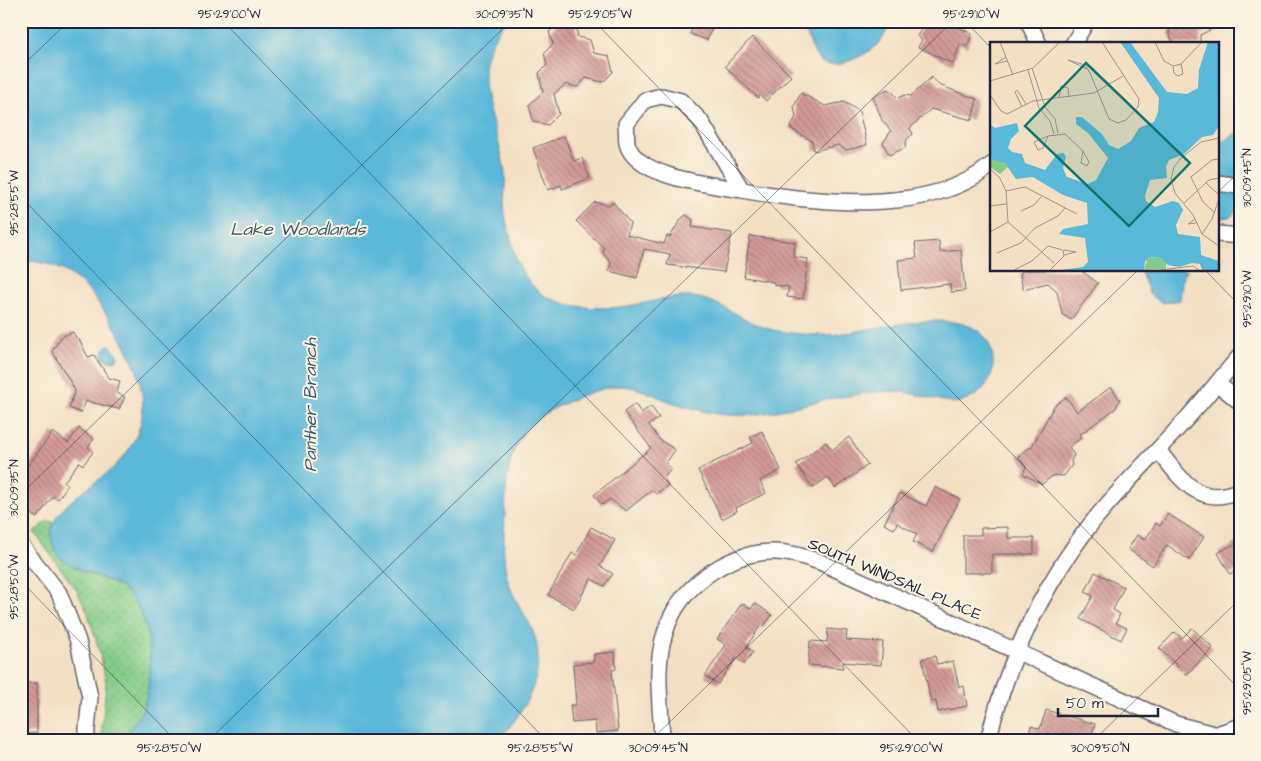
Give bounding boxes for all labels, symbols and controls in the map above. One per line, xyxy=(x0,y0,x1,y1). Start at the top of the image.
text: 95°29'00"W xyxy=(198,6,261,23)
text: 30°09'35"N xyxy=(475,6,533,23)
text: 95°29'05"W xyxy=(568,6,633,23)
text: 95°29'10"W xyxy=(943,6,1000,23)
inset map xyxy=(990,42,1218,271)
text: 30°09'45"N xyxy=(1239,148,1256,208)
text: 95°28'55"W xyxy=(6,169,23,236)
water label: Lake Woodlands xyxy=(230,217,367,242)
text: 95°29'10"W xyxy=(1239,270,1256,327)
water label: Panther Branch xyxy=(298,337,323,472)
text: 30°09'35"N xyxy=(6,459,23,517)
street label: SOUTH WINDSAIL PLACE xyxy=(805,532,986,626)
text: 95°28'50"W xyxy=(6,554,23,619)
text: 95°29'05"W xyxy=(1239,650,1256,715)
scale bar xyxy=(1058,686,1158,718)
text: 50 m xyxy=(1066,693,1104,714)
text: 95°28'50"W xyxy=(137,740,202,757)
text: 95°28'55"W xyxy=(507,740,574,757)
text: 30°09'45"N xyxy=(628,740,688,757)
text: 95°29'00"W xyxy=(880,740,943,757)
text: 30°09'50"N xyxy=(1070,740,1130,757)

